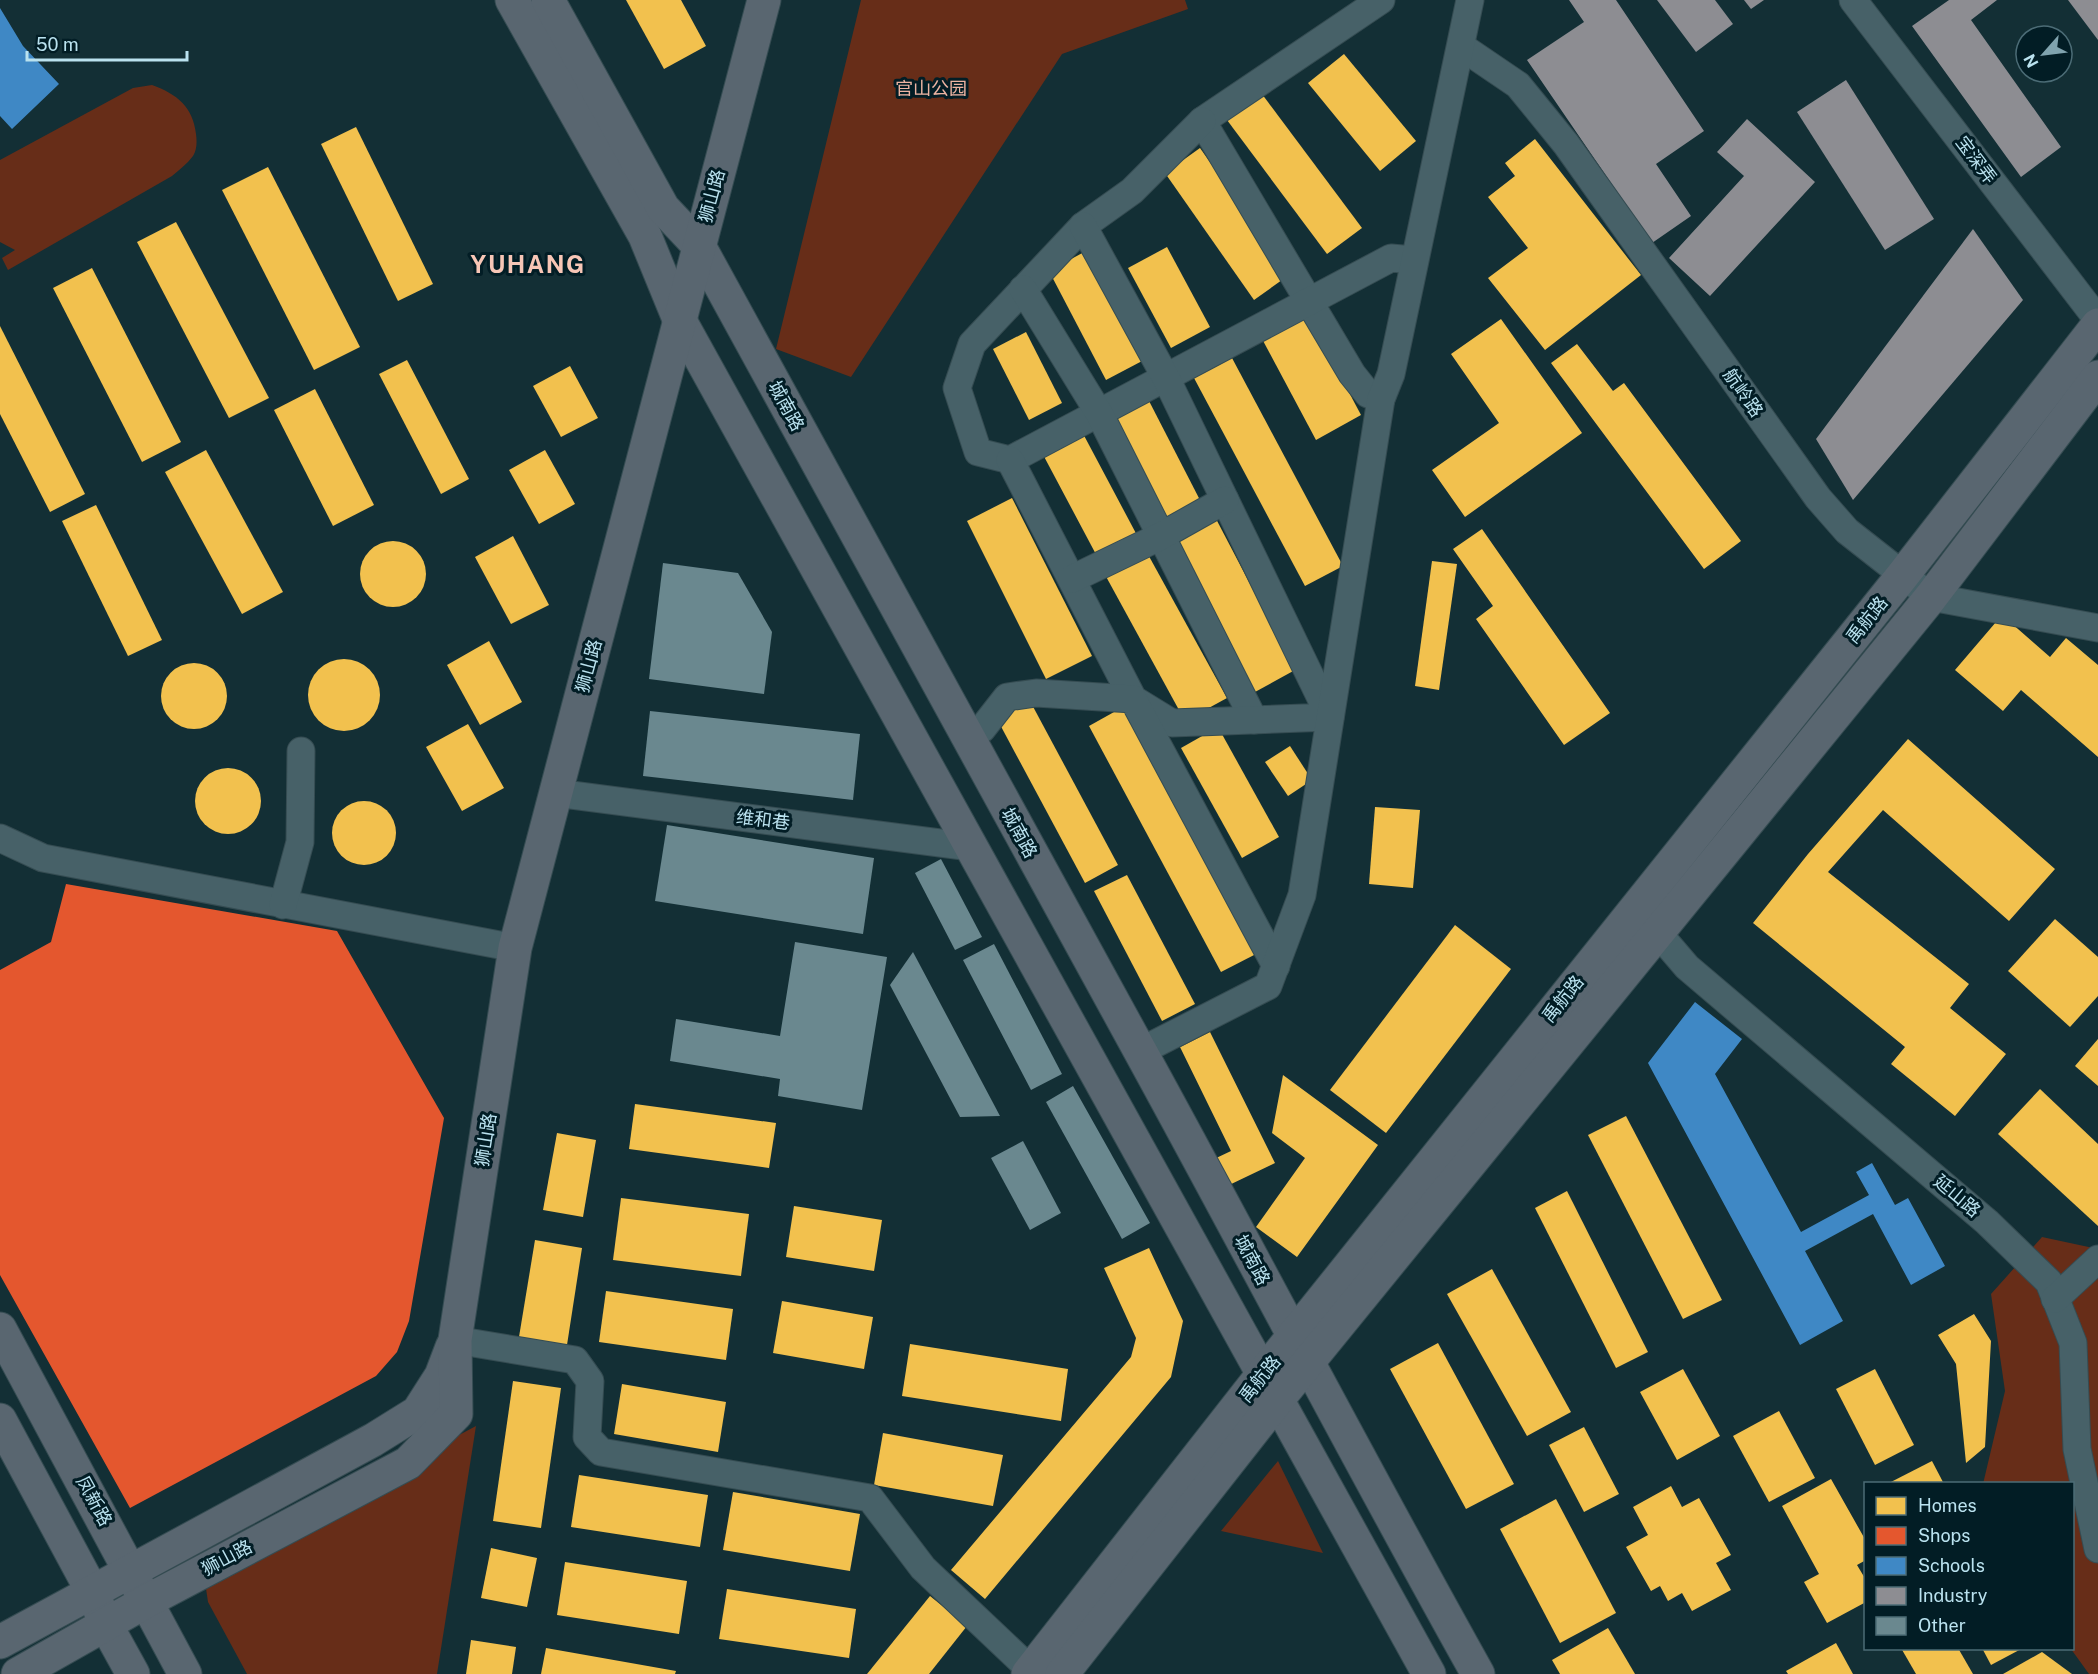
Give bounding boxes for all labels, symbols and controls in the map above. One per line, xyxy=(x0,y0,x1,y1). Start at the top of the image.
scale bar xyxy=(27,24,188,62)
north arrow xyxy=(2014,24,2074,84)
text: 50 m xyxy=(36,34,79,55)
text: N xyxy=(2020,51,2043,71)
park label: 官山公园 xyxy=(895,78,967,99)
street label: 宝深弄 xyxy=(1952,132,2001,188)
street label: 狮山路 xyxy=(694,167,729,225)
district label: YUHANG xyxy=(470,250,586,278)
street label: 航岭路 xyxy=(1719,365,1767,421)
street label: 城南路 xyxy=(764,377,809,434)
street label: 禹航路 xyxy=(1841,592,1892,647)
street label: 狮山路 xyxy=(571,637,606,695)
street label: 城南路 xyxy=(997,804,1042,861)
street label: 维和巷 xyxy=(735,806,791,833)
street label: 禹航路 xyxy=(1537,971,1588,1026)
street label: 狮山路 xyxy=(471,1112,500,1168)
street label: 延山路 xyxy=(1930,1170,1985,1221)
street label: 城南路 xyxy=(1230,1231,1274,1289)
street label: 禹航路 xyxy=(1234,1351,1285,1406)
street label: 凤新路 xyxy=(72,1472,117,1529)
legend xyxy=(1864,1482,2074,1650)
text: Homes xyxy=(1918,1495,1977,1516)
text: Shops xyxy=(1918,1525,1970,1546)
street label: 狮山路 xyxy=(198,1536,256,1580)
text: Schools xyxy=(1918,1555,1985,1576)
text: Industry xyxy=(1918,1585,1988,1606)
text: Other xyxy=(1918,1615,1966,1636)

